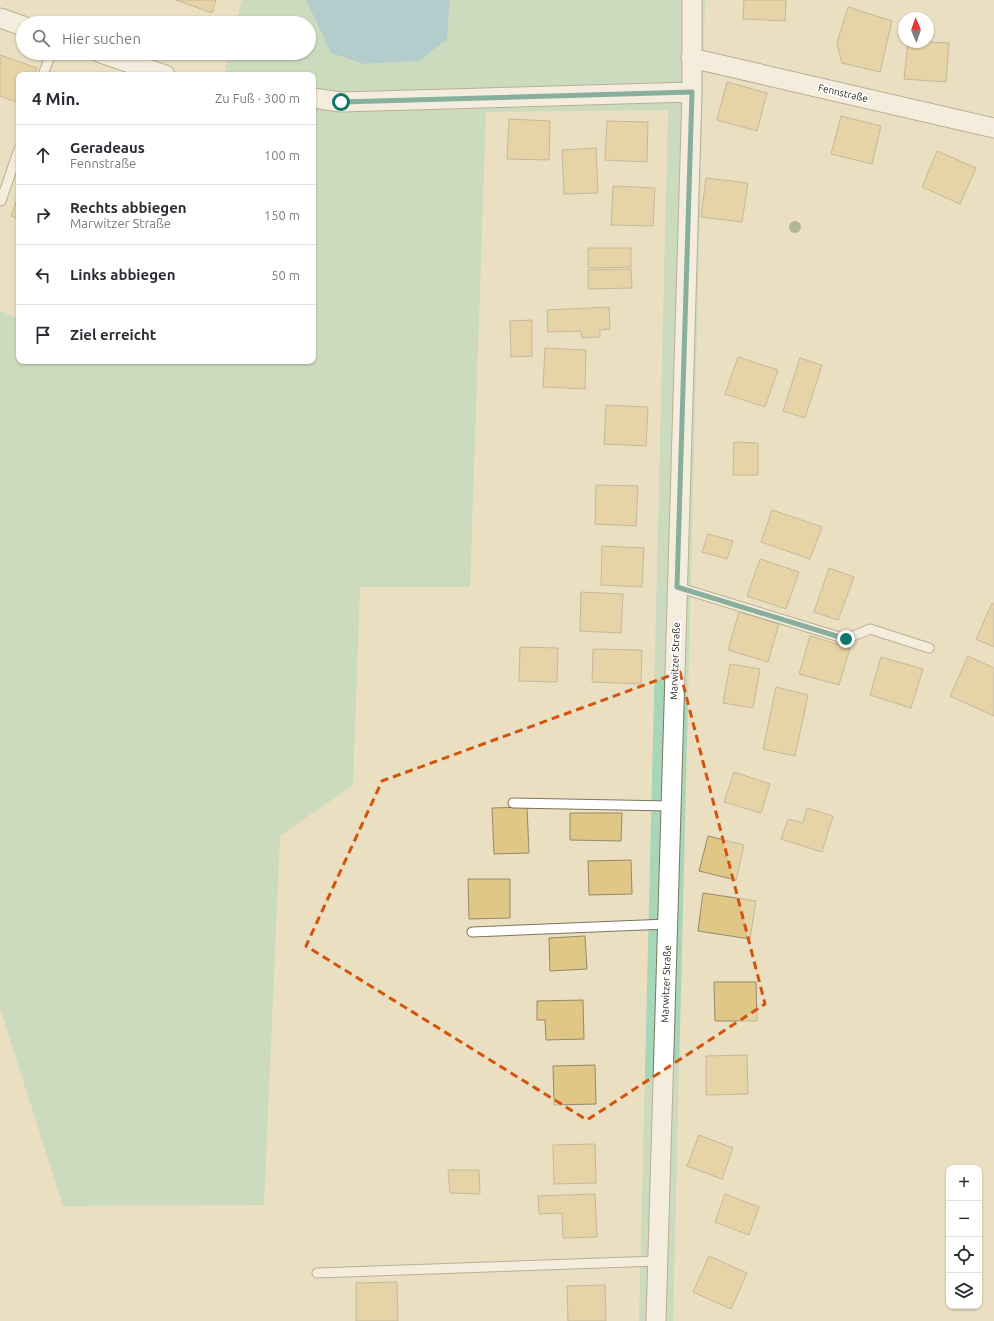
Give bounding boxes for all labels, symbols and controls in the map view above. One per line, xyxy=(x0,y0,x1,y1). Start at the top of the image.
north arrow xyxy=(898,12,934,48)
search box xyxy=(16,16,316,60)
icon: search xyxy=(30,27,52,49)
text: Hier suchen xyxy=(62,30,141,47)
street label: Fennstraße xyxy=(817,82,869,104)
text: 4 Min. xyxy=(32,89,80,108)
text: Zu Fuß · 300 m xyxy=(215,91,300,105)
route start xyxy=(332,93,350,111)
text: Geradeaus xyxy=(70,139,145,156)
icon: ahead xyxy=(32,144,54,166)
text: 100 m xyxy=(264,148,300,162)
text: Fennstraße xyxy=(70,156,136,170)
text: Rechts abbiegen xyxy=(70,199,187,216)
icon: right xyxy=(32,204,54,226)
text: 150 m xyxy=(264,208,300,222)
text: Marwitzer Straße xyxy=(70,216,171,230)
icon: left xyxy=(32,264,54,286)
text: Links abbiegen xyxy=(70,266,175,283)
text: 50 m xyxy=(271,268,300,282)
icon: arrive xyxy=(32,324,54,346)
text: Ziel erreicht xyxy=(70,326,156,343)
street label: Marwitzer Straße xyxy=(668,622,682,700)
route end xyxy=(837,630,855,648)
street label: Marwitzer Straße xyxy=(659,945,673,1023)
map controls xyxy=(946,1165,982,1309)
button: + xyxy=(946,1165,982,1201)
button: − xyxy=(946,1201,982,1237)
button: locate xyxy=(946,1237,982,1273)
button: layers xyxy=(946,1273,982,1309)

